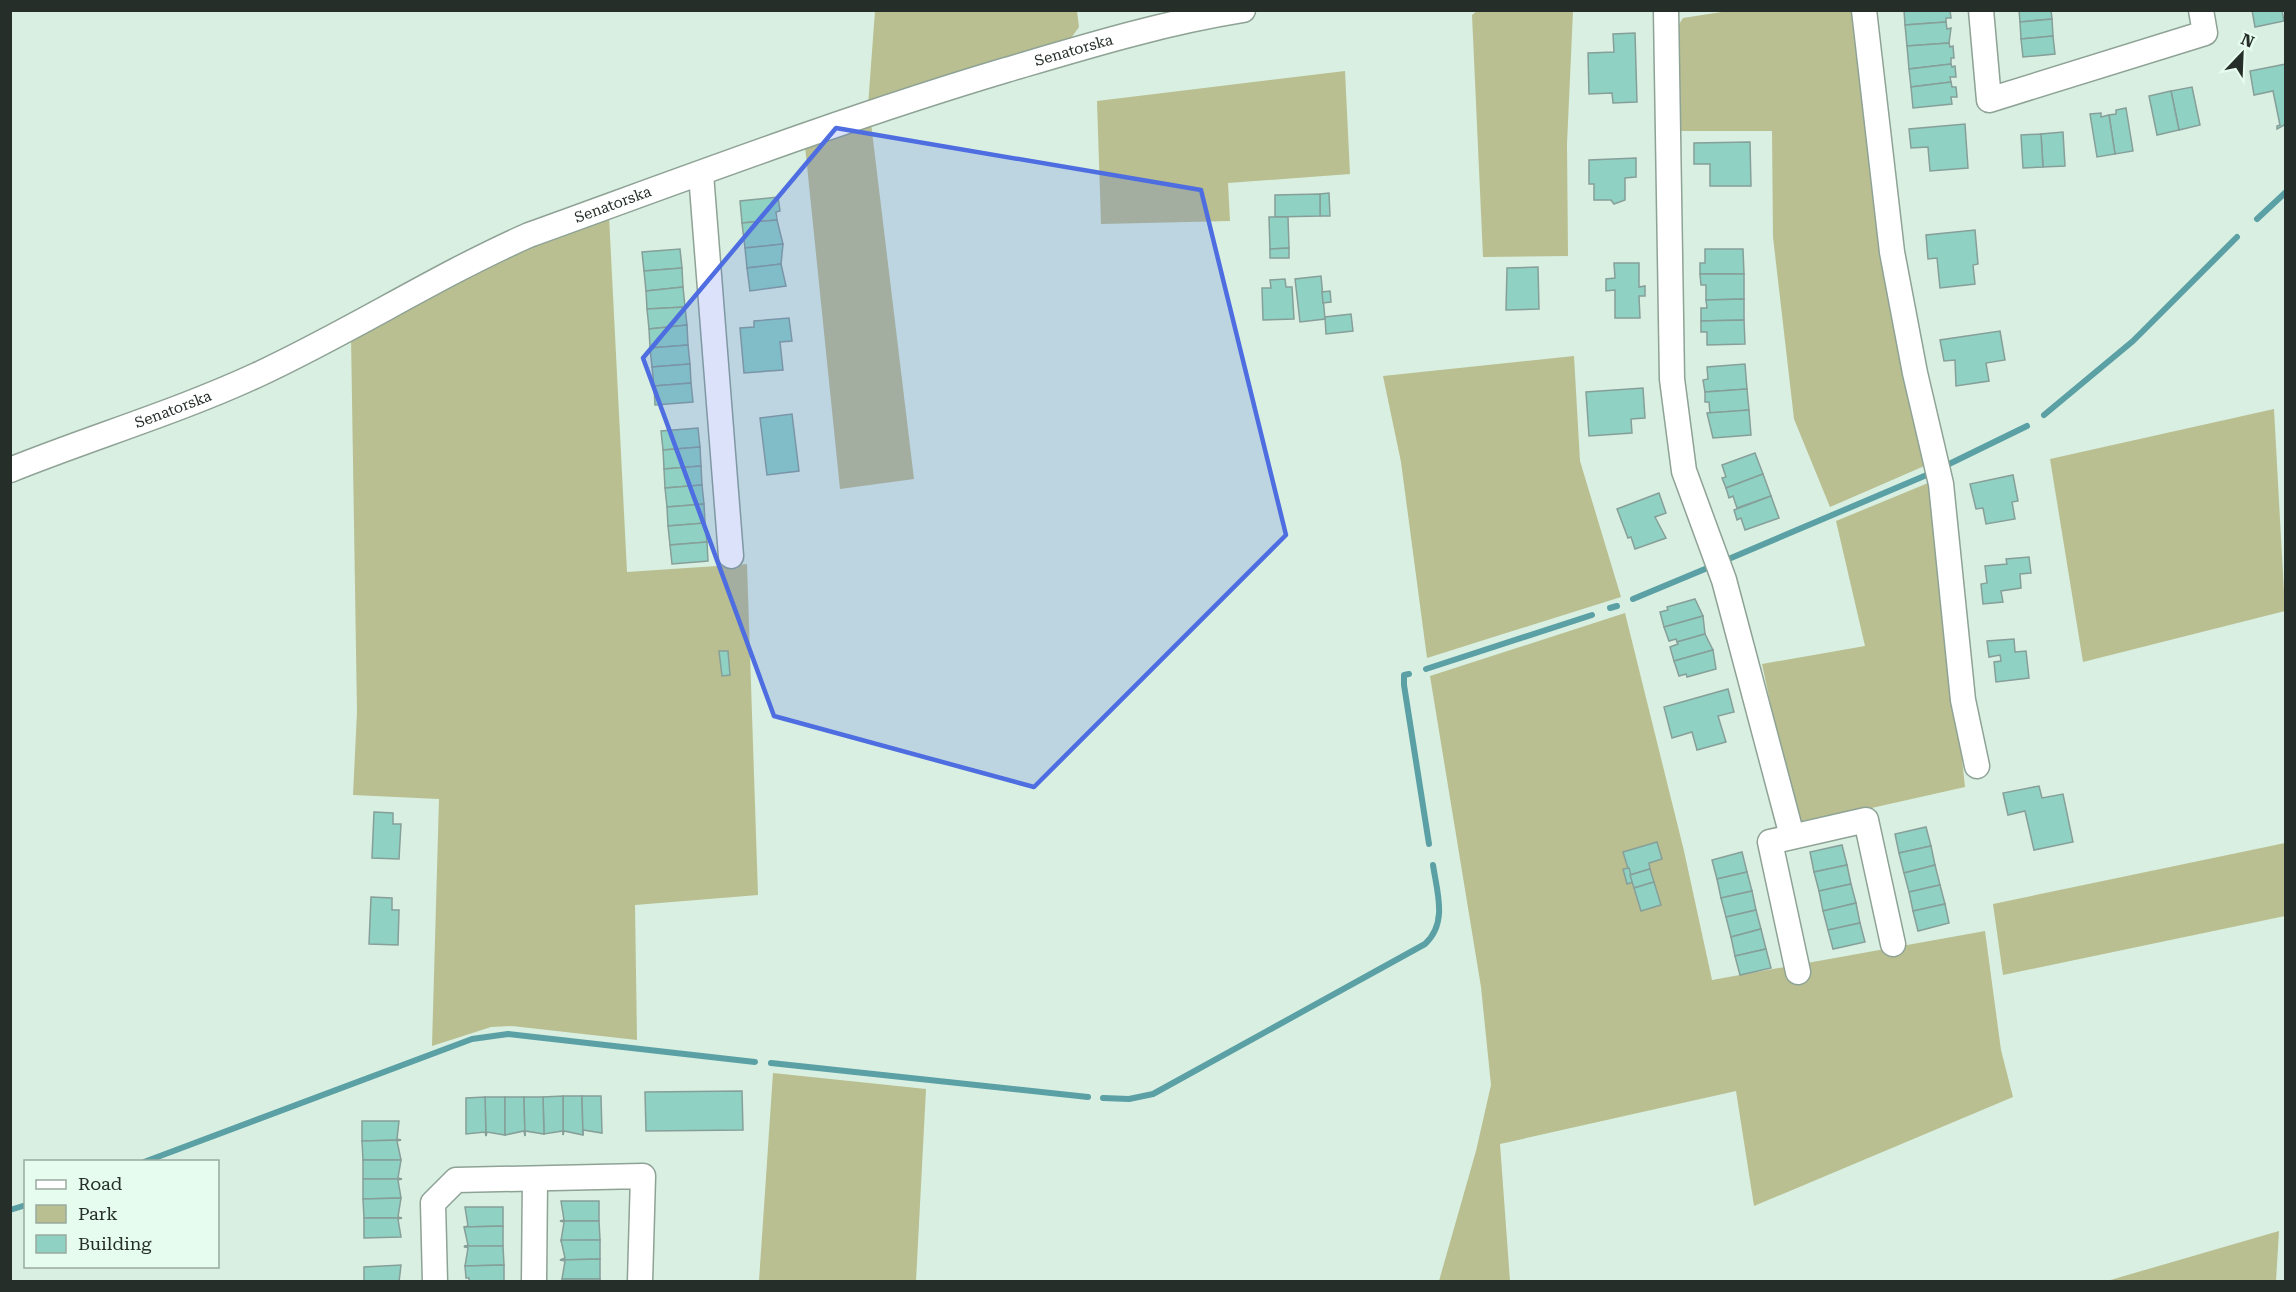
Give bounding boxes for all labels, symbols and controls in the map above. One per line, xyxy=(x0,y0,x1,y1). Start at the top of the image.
north arrow xyxy=(2212,24,2272,84)
text: N xyxy=(2238,29,2257,52)
street label: Senatorska xyxy=(1032,31,1115,70)
street label: Senatorska xyxy=(572,182,654,227)
street label: Senatorska xyxy=(132,387,214,432)
legend xyxy=(24,1160,219,1268)
text: Road xyxy=(78,1173,123,1194)
text: Park xyxy=(78,1203,118,1224)
text: Building xyxy=(78,1233,152,1254)

